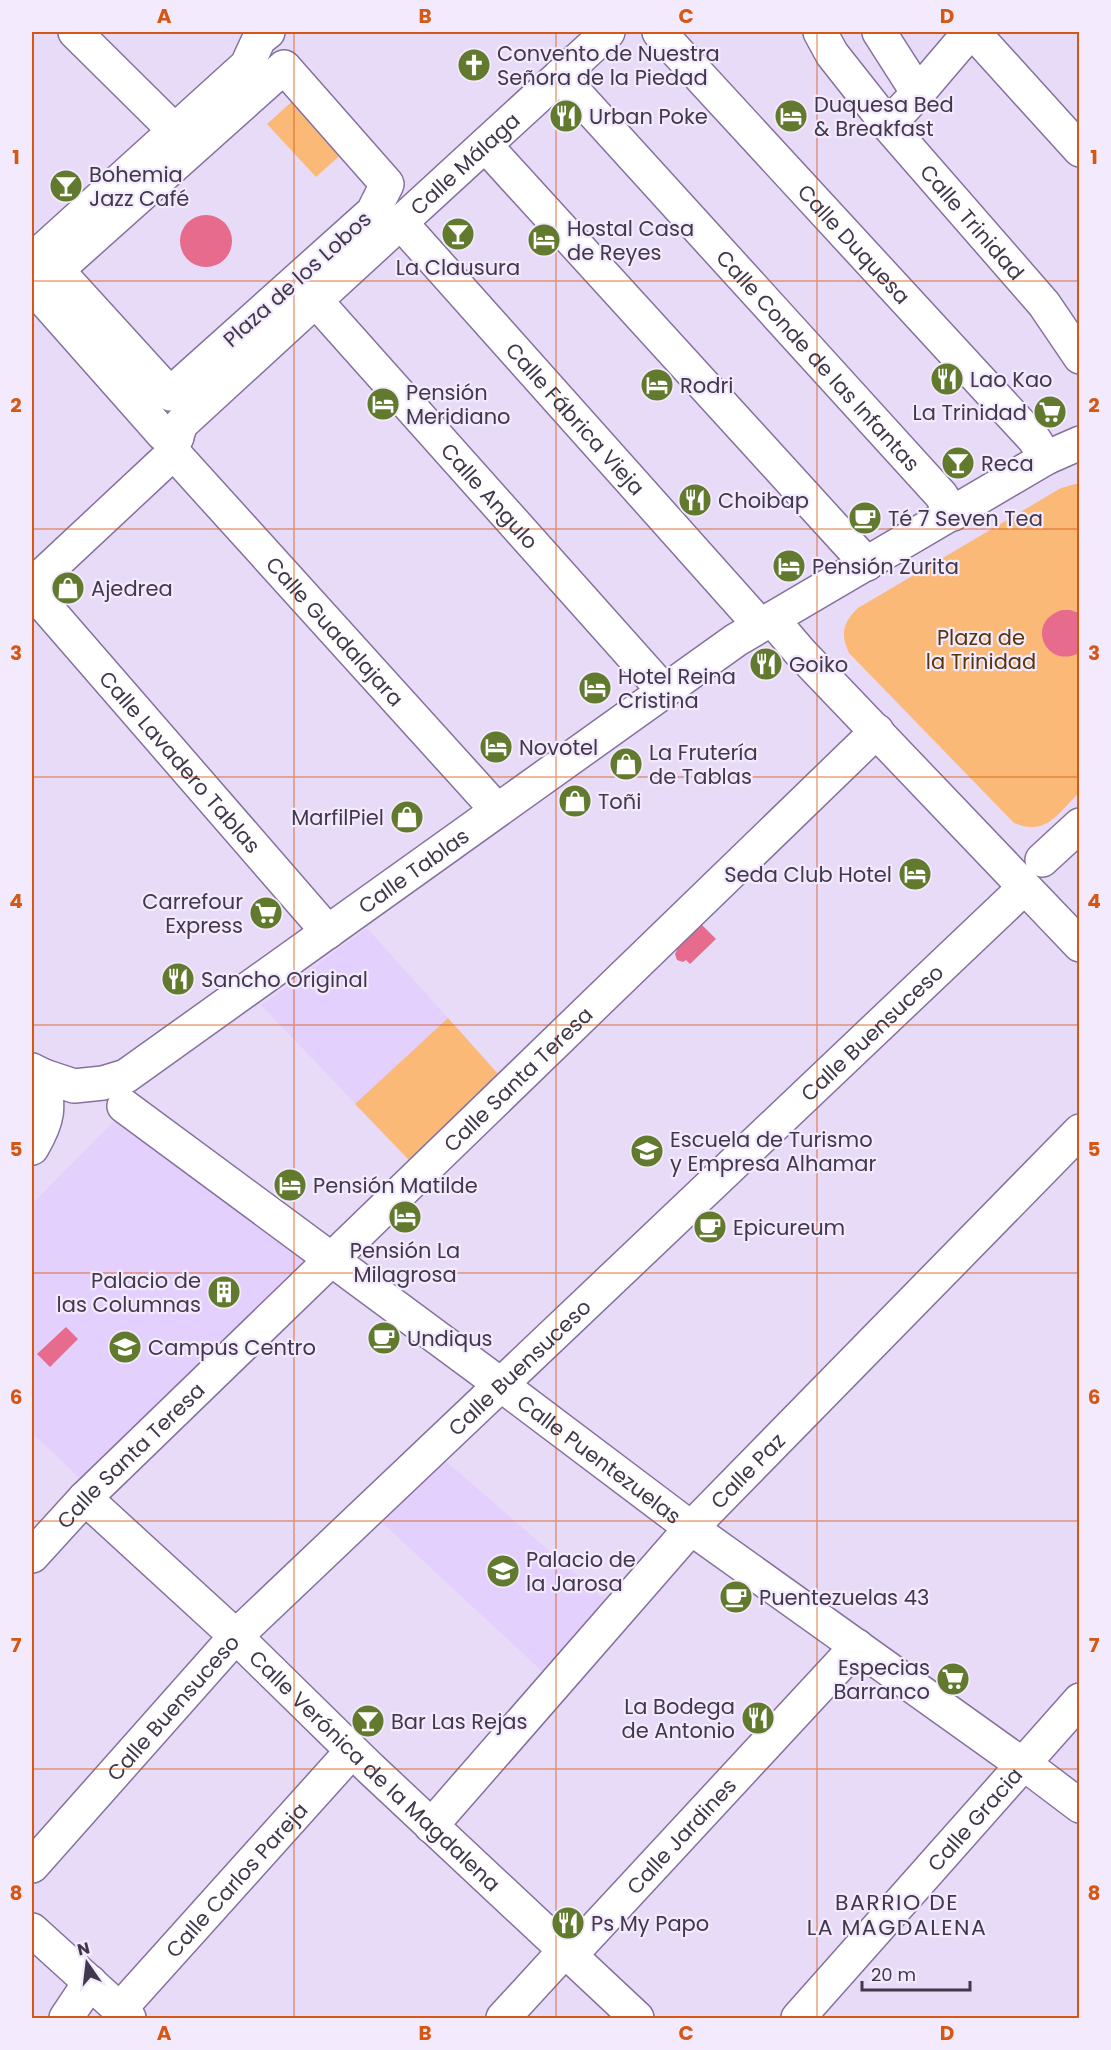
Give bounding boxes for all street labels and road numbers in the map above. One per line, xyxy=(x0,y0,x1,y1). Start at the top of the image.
street label: Calle Málaga xyxy=(404,106,526,221)
street label: Calle Trinidad xyxy=(914,158,1031,286)
street label: Calle Duquesa xyxy=(791,178,917,310)
street label: Plaza de los Lobos xyxy=(217,205,377,353)
street label: Calle Conde de las Infantas xyxy=(710,243,927,477)
street label: Calle Fábrica Vieja xyxy=(499,336,651,501)
street label: Calle Angulo xyxy=(435,436,545,555)
street label: Calle Guadalajara xyxy=(260,550,410,712)
street label: Calle Lavadero Tablas xyxy=(93,664,267,859)
street label: Calle Tablas xyxy=(352,821,474,920)
street label: Calle Buensuceso xyxy=(794,958,949,1107)
street label: Calle Santa Teresa xyxy=(437,1000,599,1158)
street label: Calle Buensuceso xyxy=(442,1292,597,1442)
street label: Calle Santa Teresa xyxy=(50,1376,211,1535)
street label: Calle Puentezuelas xyxy=(511,1388,687,1530)
street label: Calle Paz xyxy=(704,1426,791,1515)
street label: Calle Buensuceso xyxy=(100,1628,246,1787)
street label: Calle Verónica de la Magdalena xyxy=(243,1643,507,1898)
street label: Calle Gracia xyxy=(921,1761,1028,1877)
street label: Calle Jardines xyxy=(620,1771,742,1900)
street label: Calle Carlos Pareja xyxy=(159,1796,314,1964)

